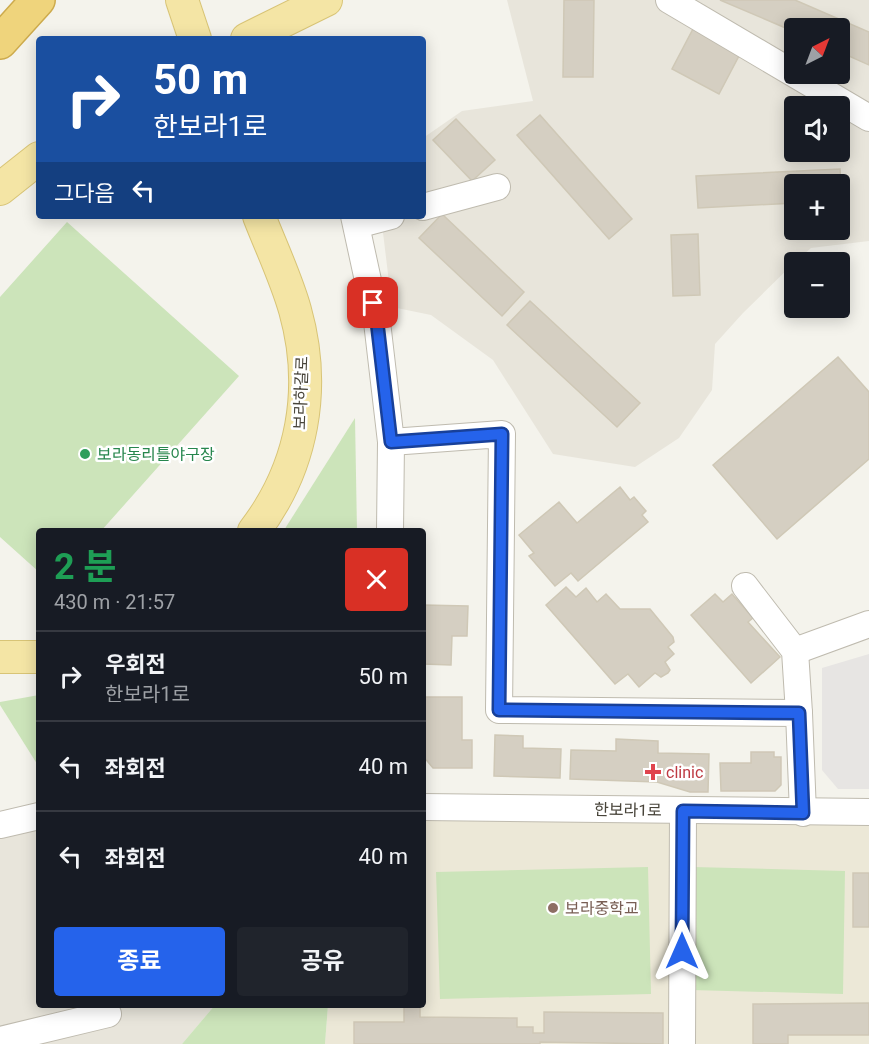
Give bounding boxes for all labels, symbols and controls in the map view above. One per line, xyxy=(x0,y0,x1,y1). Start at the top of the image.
north arrow xyxy=(784,18,850,84)
map controls xyxy=(784,18,850,318)
text: 50 m xyxy=(153,55,248,104)
icon: right xyxy=(54,60,132,138)
button: sound xyxy=(784,96,850,162)
text: 한보라1로 xyxy=(153,111,268,143)
icon: left xyxy=(127,174,160,207)
button: + xyxy=(784,174,850,240)
text: 그다음 xyxy=(54,181,115,206)
button: − xyxy=(784,252,850,318)
pin xyxy=(347,277,398,328)
icon: arrive xyxy=(356,286,389,319)
street label: 보라하갈로 xyxy=(290,356,312,430)
place label: 보라동리틀야구장 xyxy=(97,445,215,464)
marker: 보라동리틀야구장 xyxy=(78,447,92,461)
text: 2 분 xyxy=(54,546,117,588)
button: close xyxy=(345,548,408,611)
text: 430 m · 21:57 xyxy=(54,590,175,614)
text: 우회전 xyxy=(105,652,166,677)
icon: right xyxy=(54,660,87,693)
text: 50 m xyxy=(359,664,408,689)
text: 한보라1로 xyxy=(105,682,190,706)
icon: left xyxy=(54,750,87,783)
text: 40 m xyxy=(359,754,408,779)
text: 좌회전 xyxy=(105,756,166,781)
marker: clinic xyxy=(644,763,662,781)
place label: clinic xyxy=(666,763,703,782)
street label: 한보라1로 xyxy=(594,800,662,820)
icon: left xyxy=(54,840,87,873)
text: 40 m xyxy=(359,844,408,869)
text: 좌회전 xyxy=(105,846,166,871)
place label: 보라중학교 xyxy=(565,899,639,918)
marker: 보라중학교 xyxy=(546,901,560,915)
position arrow xyxy=(650,919,714,983)
button: 종료 xyxy=(54,927,225,996)
button: 공유 xyxy=(237,927,408,996)

